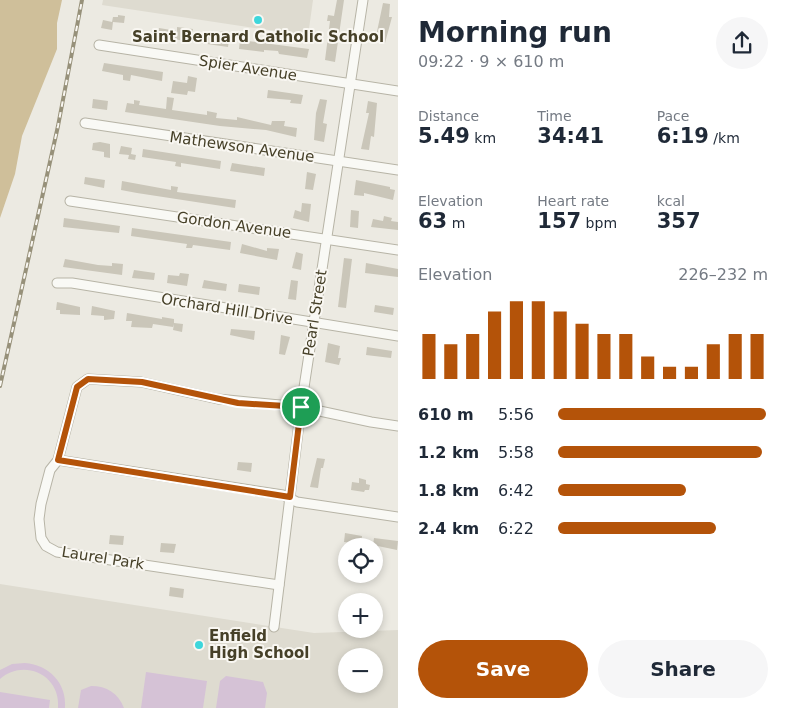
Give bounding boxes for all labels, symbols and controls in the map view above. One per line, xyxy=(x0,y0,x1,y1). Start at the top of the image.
marker: Saint Bernard Catholic School xyxy=(252,14,264,26)
text: Morning run xyxy=(418,16,612,49)
button: share xyxy=(716,17,768,69)
place label: Saint Bernard Catholic School xyxy=(132,28,384,46)
street label: Spier Avenue xyxy=(198,51,298,85)
text: 09:22 · 9 × 610 m xyxy=(418,52,564,71)
text: Distance xyxy=(418,108,479,124)
text: Time xyxy=(537,108,572,124)
text: Pace xyxy=(657,108,689,124)
text: 5.49 xyxy=(418,124,470,148)
text: 34:41 xyxy=(537,124,604,148)
text: 6:19 xyxy=(657,124,709,148)
street label: Mathewson Avenue xyxy=(168,128,316,166)
text: km xyxy=(470,130,496,146)
text: /km xyxy=(709,130,740,146)
text: Elevation xyxy=(418,193,483,209)
text: Heart rate xyxy=(537,193,609,209)
text: kcal xyxy=(657,193,685,209)
street label: Gordon Avenue xyxy=(176,208,292,242)
text: 63 xyxy=(418,209,447,233)
text: 157 xyxy=(537,209,581,233)
text: 357 xyxy=(657,209,701,233)
text: m xyxy=(447,215,465,231)
text: bpm xyxy=(581,215,617,231)
text: Elevation xyxy=(418,265,492,284)
text: 226–232 m xyxy=(678,265,768,284)
street label: Pearl Street xyxy=(299,268,331,358)
street label: Orchard Hill Drive xyxy=(160,290,294,328)
pin xyxy=(280,386,322,428)
icon: arrive xyxy=(287,393,315,421)
text: 610 m xyxy=(418,405,474,424)
text: 5:56 xyxy=(498,405,534,424)
text: 1.2 km xyxy=(418,443,479,462)
text: 5:58 xyxy=(498,443,534,462)
text: 1.8 km xyxy=(418,481,479,500)
text: 6:42 xyxy=(498,481,534,500)
text: 2.4 km xyxy=(418,519,479,538)
text: 6:22 xyxy=(498,519,534,538)
map controls xyxy=(338,538,383,693)
button: locate xyxy=(338,538,383,583)
street label: Laurel Park xyxy=(60,543,146,573)
button: + xyxy=(338,593,383,638)
place label: Enfield High School xyxy=(209,627,309,662)
marker: Enfield High School xyxy=(193,639,205,651)
button: Save xyxy=(418,640,588,698)
button: Share xyxy=(598,640,768,698)
button: − xyxy=(338,648,383,693)

